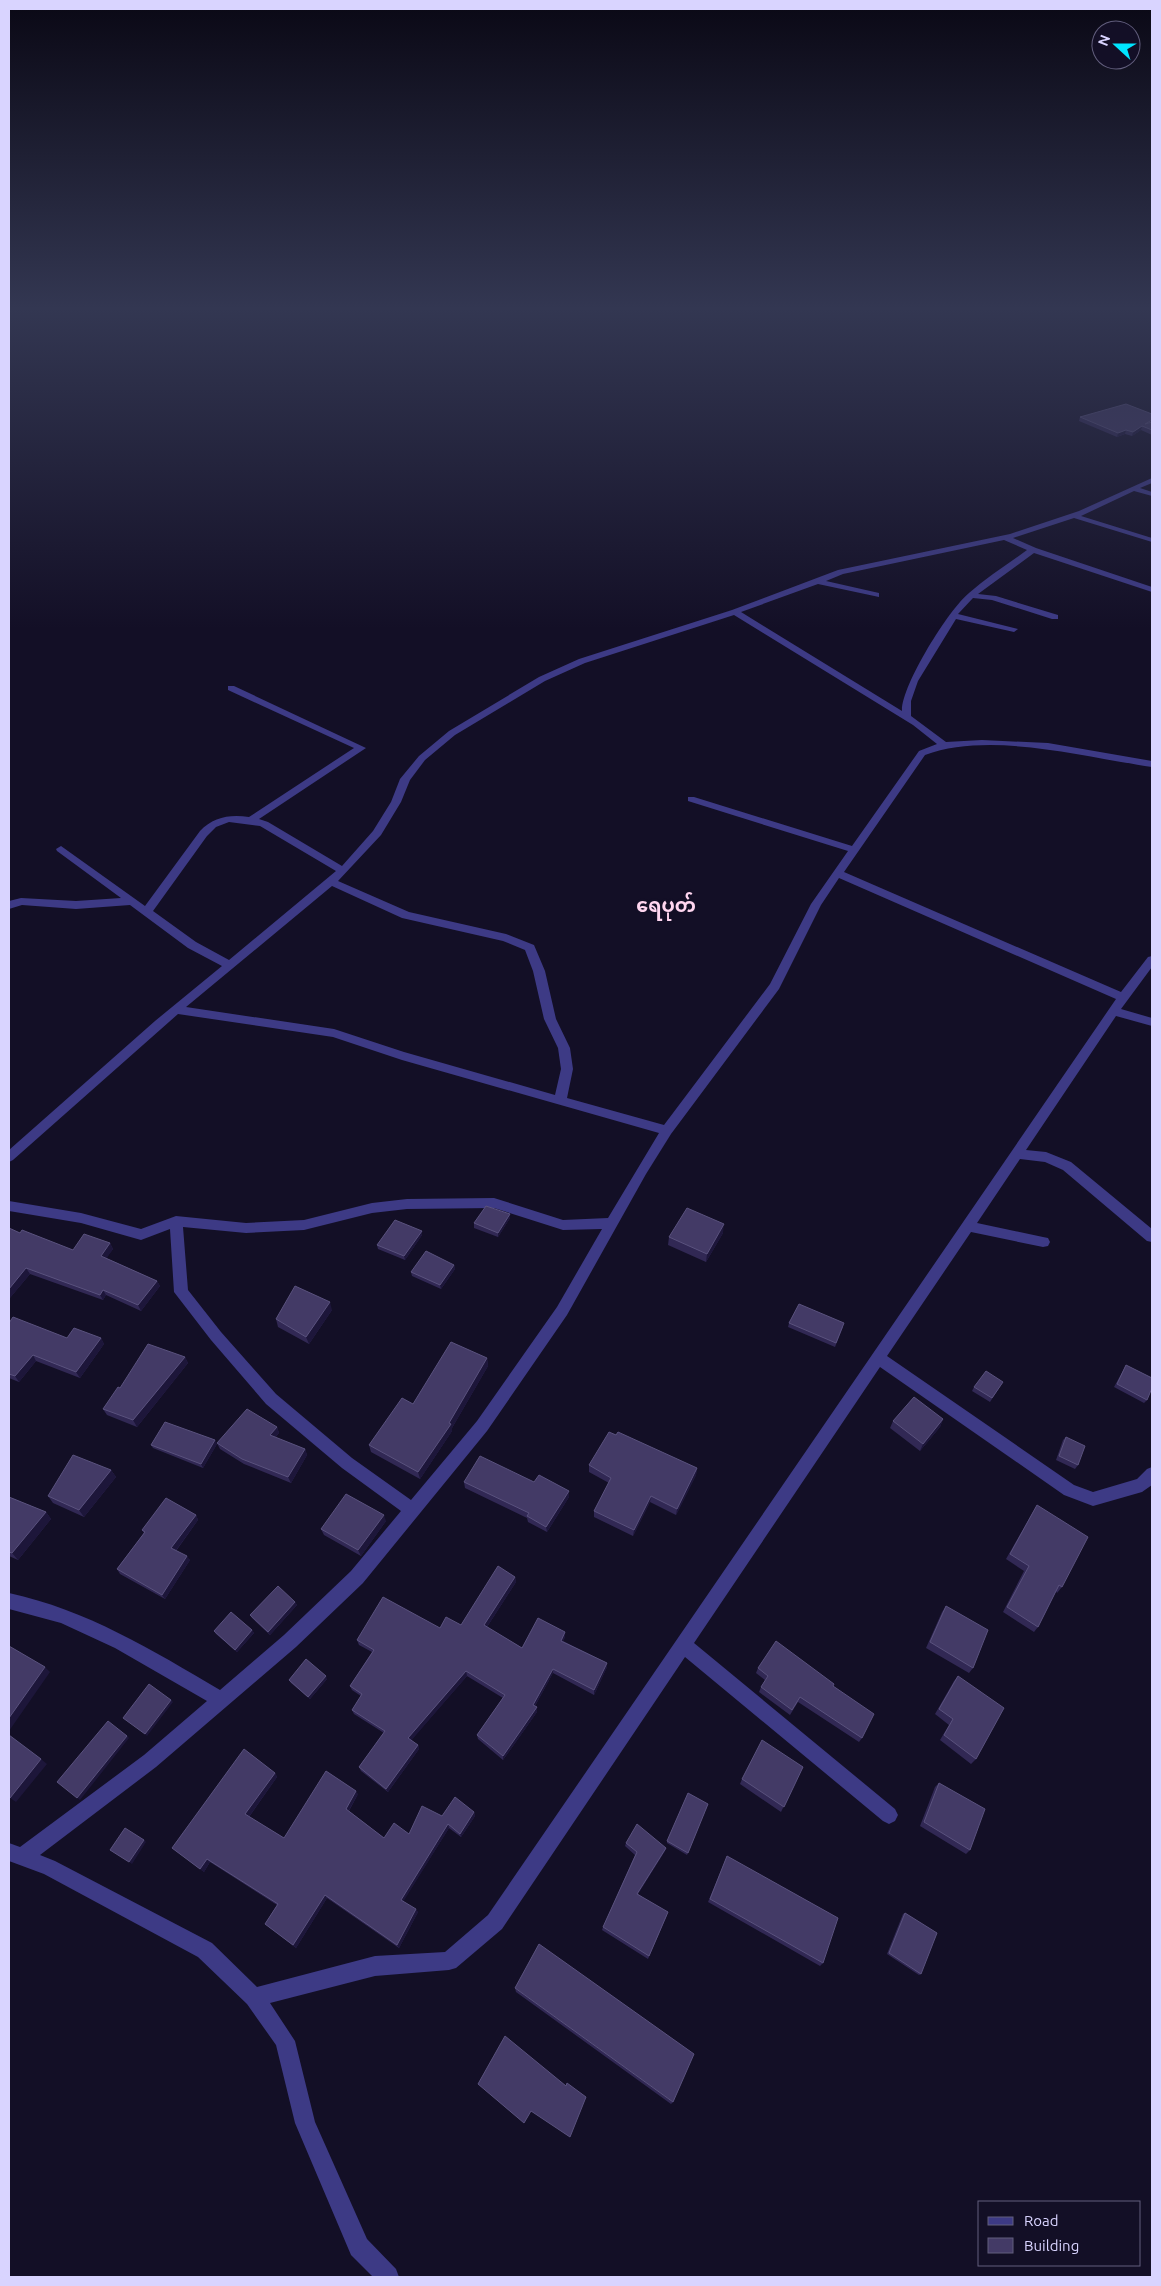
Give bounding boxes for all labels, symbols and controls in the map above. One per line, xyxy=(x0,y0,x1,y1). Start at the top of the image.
north arrow xyxy=(1091,20,1141,70)
text: N xyxy=(1095,33,1113,48)
district label: ရေပုတ် xyxy=(636,892,696,921)
legend xyxy=(978,2201,1141,2266)
text: Road xyxy=(1024,2212,1059,2229)
text: Building xyxy=(1024,2237,1079,2254)

